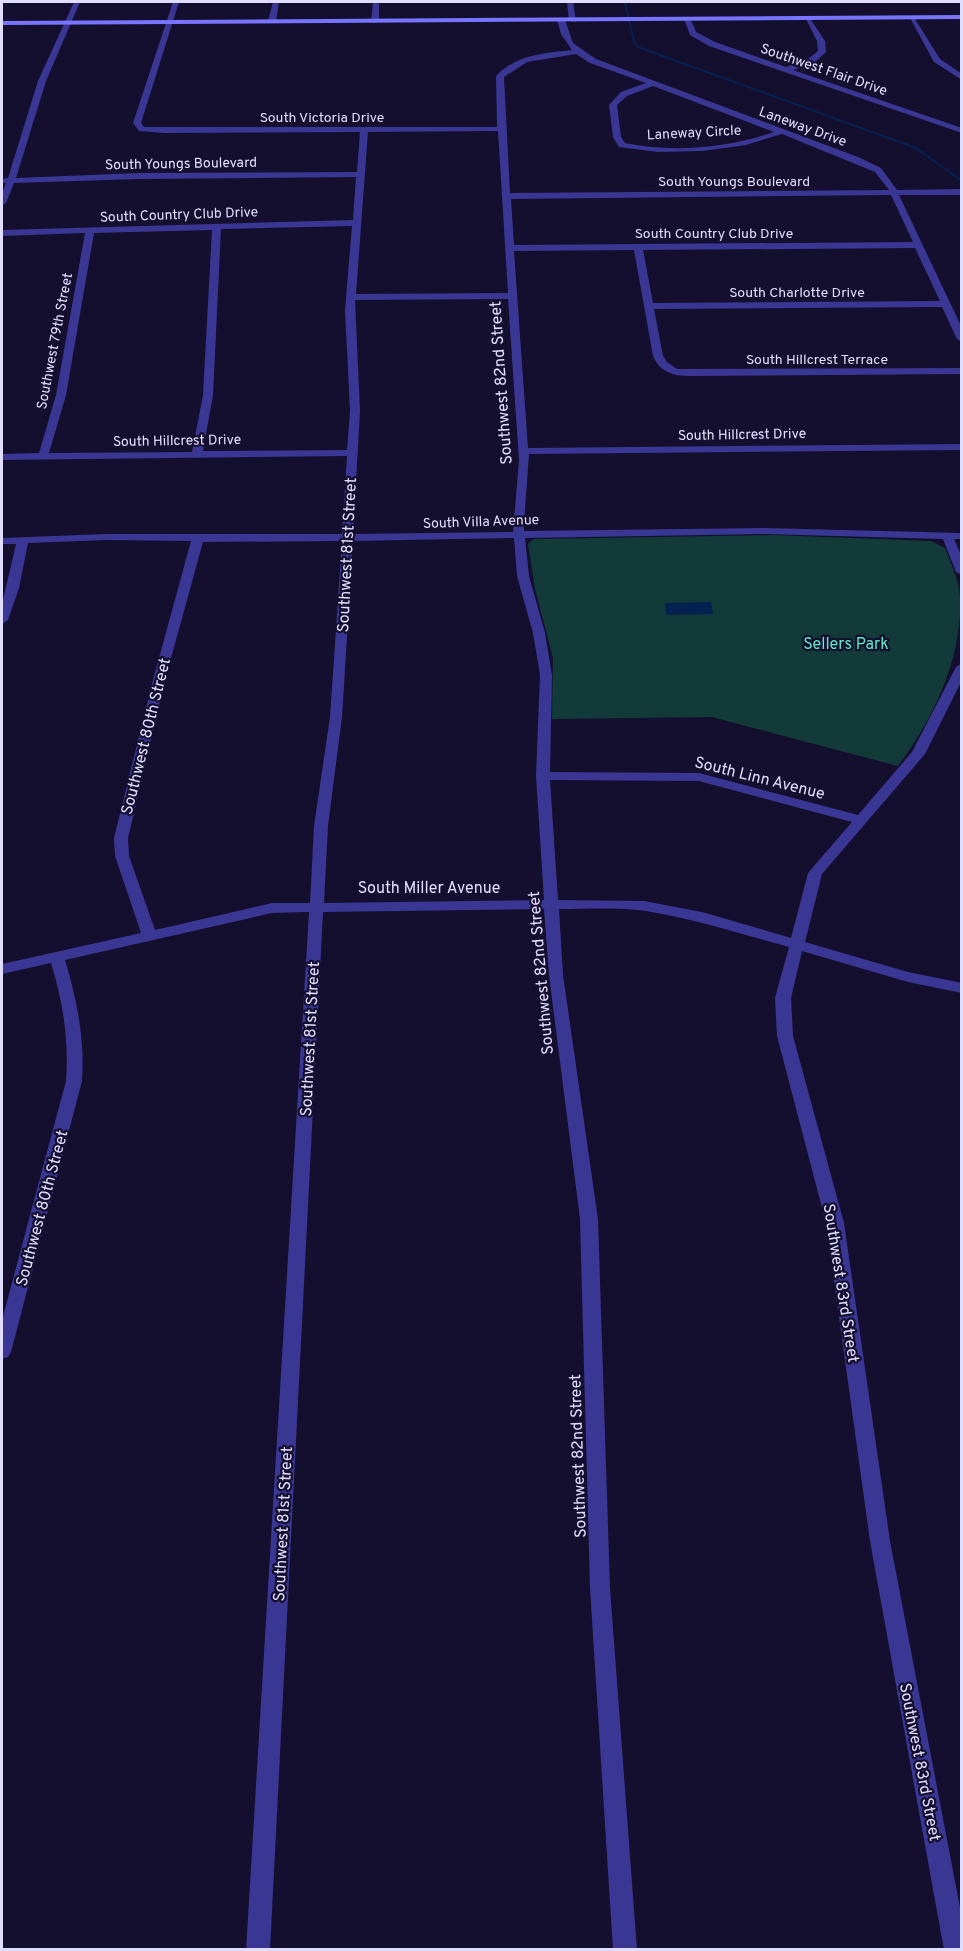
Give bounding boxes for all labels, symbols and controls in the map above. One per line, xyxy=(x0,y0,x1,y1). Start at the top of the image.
street label: Southwest Flair Drive xyxy=(758,41,889,100)
street label: Laneway Drive xyxy=(756,104,849,151)
street label: South Victoria Drive xyxy=(260,110,384,127)
street label: Laneway Circle xyxy=(646,123,742,144)
street label: South Youngs Boulevard xyxy=(105,155,257,174)
street label: South Youngs Boulevard xyxy=(658,174,810,191)
street label: South Country Club Drive xyxy=(100,204,259,227)
street label: South Country Club Drive xyxy=(635,226,793,243)
street label: Southwest 79th Street xyxy=(34,272,77,411)
street label: South Charlotte Drive xyxy=(729,285,865,302)
street label: Southwest 82nd Street xyxy=(486,300,518,465)
street label: South Hillcrest Terrace xyxy=(746,352,888,369)
street label: South Hillcrest Drive xyxy=(678,426,806,445)
street label: South Hillcrest Drive xyxy=(113,432,241,451)
street label: Southwest 81st Street xyxy=(334,477,362,633)
street label: South Villa Avenue xyxy=(423,512,540,533)
park label: Sellers Park xyxy=(803,635,889,655)
street label: Southwest 80th Street xyxy=(118,656,176,817)
street label: South Linn Avenue xyxy=(692,753,827,805)
street label: South Miller Avenue xyxy=(358,879,500,899)
street label: Southwest 82nd Street xyxy=(525,890,559,1055)
street label: Southwest 81st Street xyxy=(297,961,325,1117)
street label: Southwest 80th Street xyxy=(12,1128,73,1289)
street label: Southwest 83rd Street xyxy=(818,1202,862,1364)
street label: Southwest 82nd Street xyxy=(566,1374,592,1538)
street label: Southwest 81st Street xyxy=(270,1446,298,1602)
street label: Southwest 83rd Street xyxy=(894,1682,944,1843)

